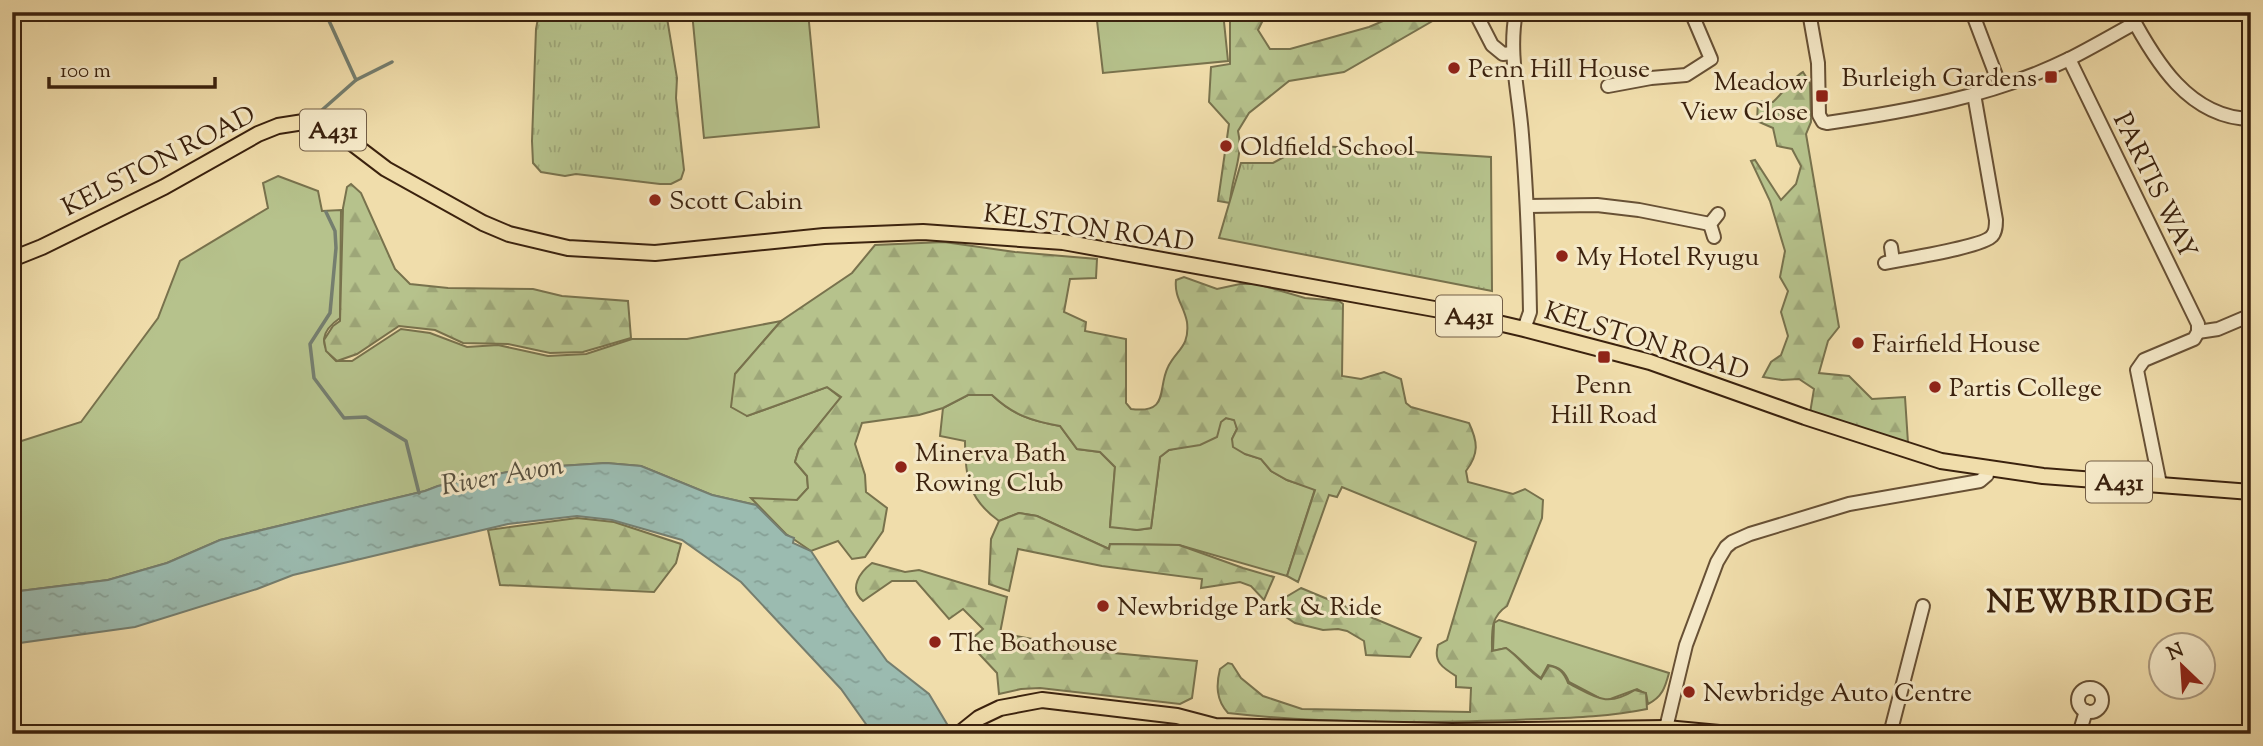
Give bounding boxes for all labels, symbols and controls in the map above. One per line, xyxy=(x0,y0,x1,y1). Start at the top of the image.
scale bar xyxy=(49,46,215,90)
place label: Penn Hill House xyxy=(1468,52,1650,89)
text: 100 m xyxy=(60,57,111,87)
marker: Penn Hill House xyxy=(1446,60,1462,76)
place label: Burleigh Gardens xyxy=(1841,61,2037,98)
place label: Meadow View Close xyxy=(1680,65,1808,132)
marker: Burleigh Gardens xyxy=(2043,69,2059,85)
marker: Meadow View Close xyxy=(1814,88,1830,104)
street label: KELSTON ROAD xyxy=(56,97,262,227)
street label: PARTIS WAY xyxy=(2102,107,2205,265)
road number: A431 xyxy=(300,110,366,150)
place label: Oldfield School xyxy=(1240,130,1415,167)
marker: Oldfield School xyxy=(1218,138,1234,154)
place label: Scott Cabin xyxy=(669,184,803,221)
marker: Scott Cabin xyxy=(647,192,663,208)
street label: KELSTON ROAD xyxy=(981,196,1196,263)
place label: My Hotel Ryugu xyxy=(1576,240,1759,277)
marker: My Hotel Ryugu xyxy=(1554,248,1570,264)
street label: KELSTON ROAD xyxy=(1539,294,1753,391)
road number: A431 xyxy=(1436,296,1502,337)
place label: Fairfield House xyxy=(1872,327,2040,364)
marker: Fairfield House xyxy=(1850,335,1866,351)
marker: Penn Hill Road xyxy=(1596,349,1612,365)
place label: Penn Hill Road xyxy=(1551,368,1658,435)
place label: Partis College xyxy=(1949,371,2102,408)
marker: Partis College xyxy=(1927,379,1943,395)
place label: Minerva Bath Rowing Club xyxy=(915,436,1067,503)
water label: River Avon xyxy=(438,446,567,507)
marker: Minerva Bath Rowing Club xyxy=(893,459,909,475)
road number: A431 xyxy=(2086,462,2152,503)
district label: NEWBRIDGE xyxy=(1986,580,2216,628)
place label: Newbridge Park & Ride xyxy=(1117,590,1382,627)
marker: Newbridge Park & Ride xyxy=(1095,598,1111,614)
place label: The Boathouse xyxy=(949,626,1118,663)
north arrow xyxy=(2148,630,2218,700)
marker: The Boathouse xyxy=(927,634,943,650)
text: N xyxy=(2163,637,2188,668)
place label: Newbridge Auto Centre xyxy=(1703,676,1972,713)
marker: Newbridge Auto Centre xyxy=(1681,684,1697,700)

